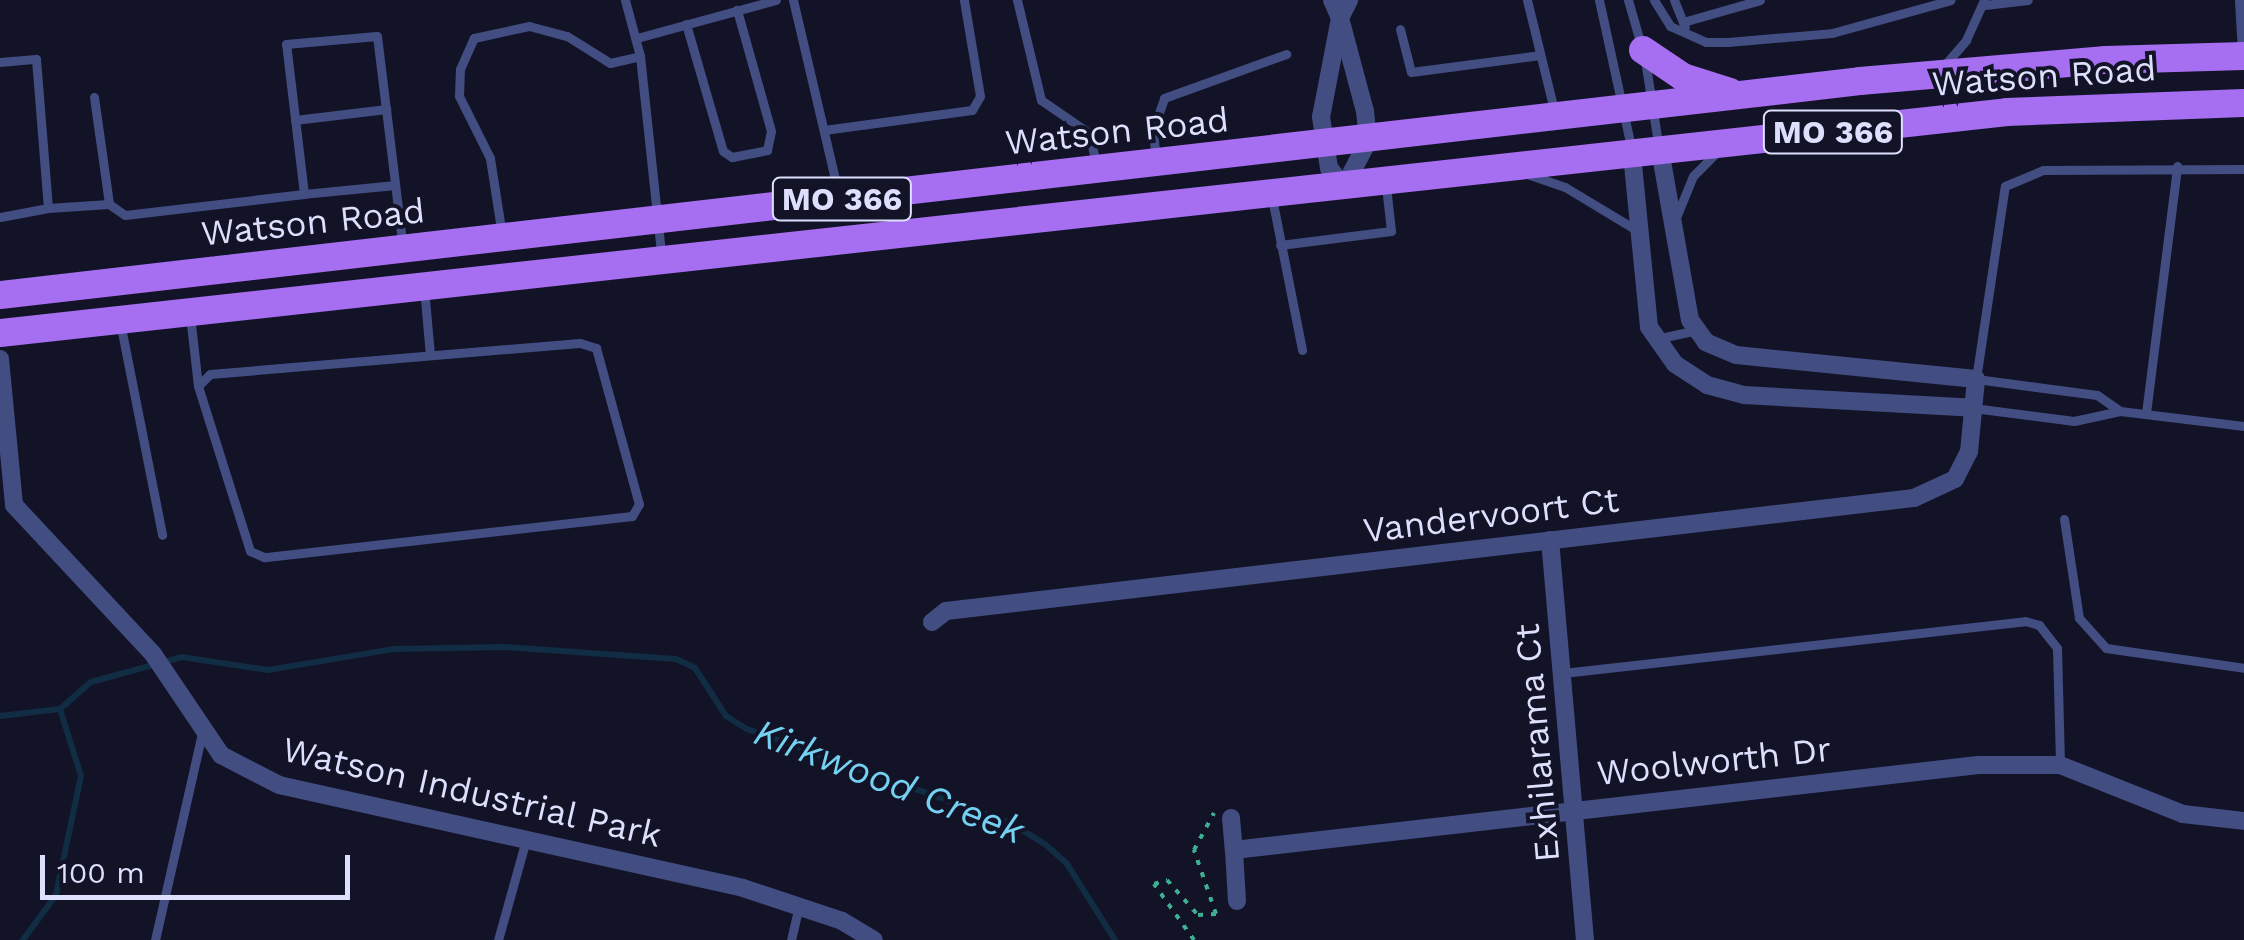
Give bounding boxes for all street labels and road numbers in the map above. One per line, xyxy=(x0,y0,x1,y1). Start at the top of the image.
street label: Watson Road xyxy=(1931,47,2157,105)
street label: Watson Road xyxy=(1003,98,1231,164)
road number: MO 366 xyxy=(1760,105,1906,159)
road number: MO 366 xyxy=(770,172,914,226)
street label: Watson Road xyxy=(199,189,427,255)
street label: Vandervoort Ct xyxy=(1361,478,1621,552)
street label: Exhilarama Ct xyxy=(1506,622,1568,864)
street label: Watson Industrial Park xyxy=(278,728,666,856)
street label: Woolworth Dr xyxy=(1595,728,1833,794)

